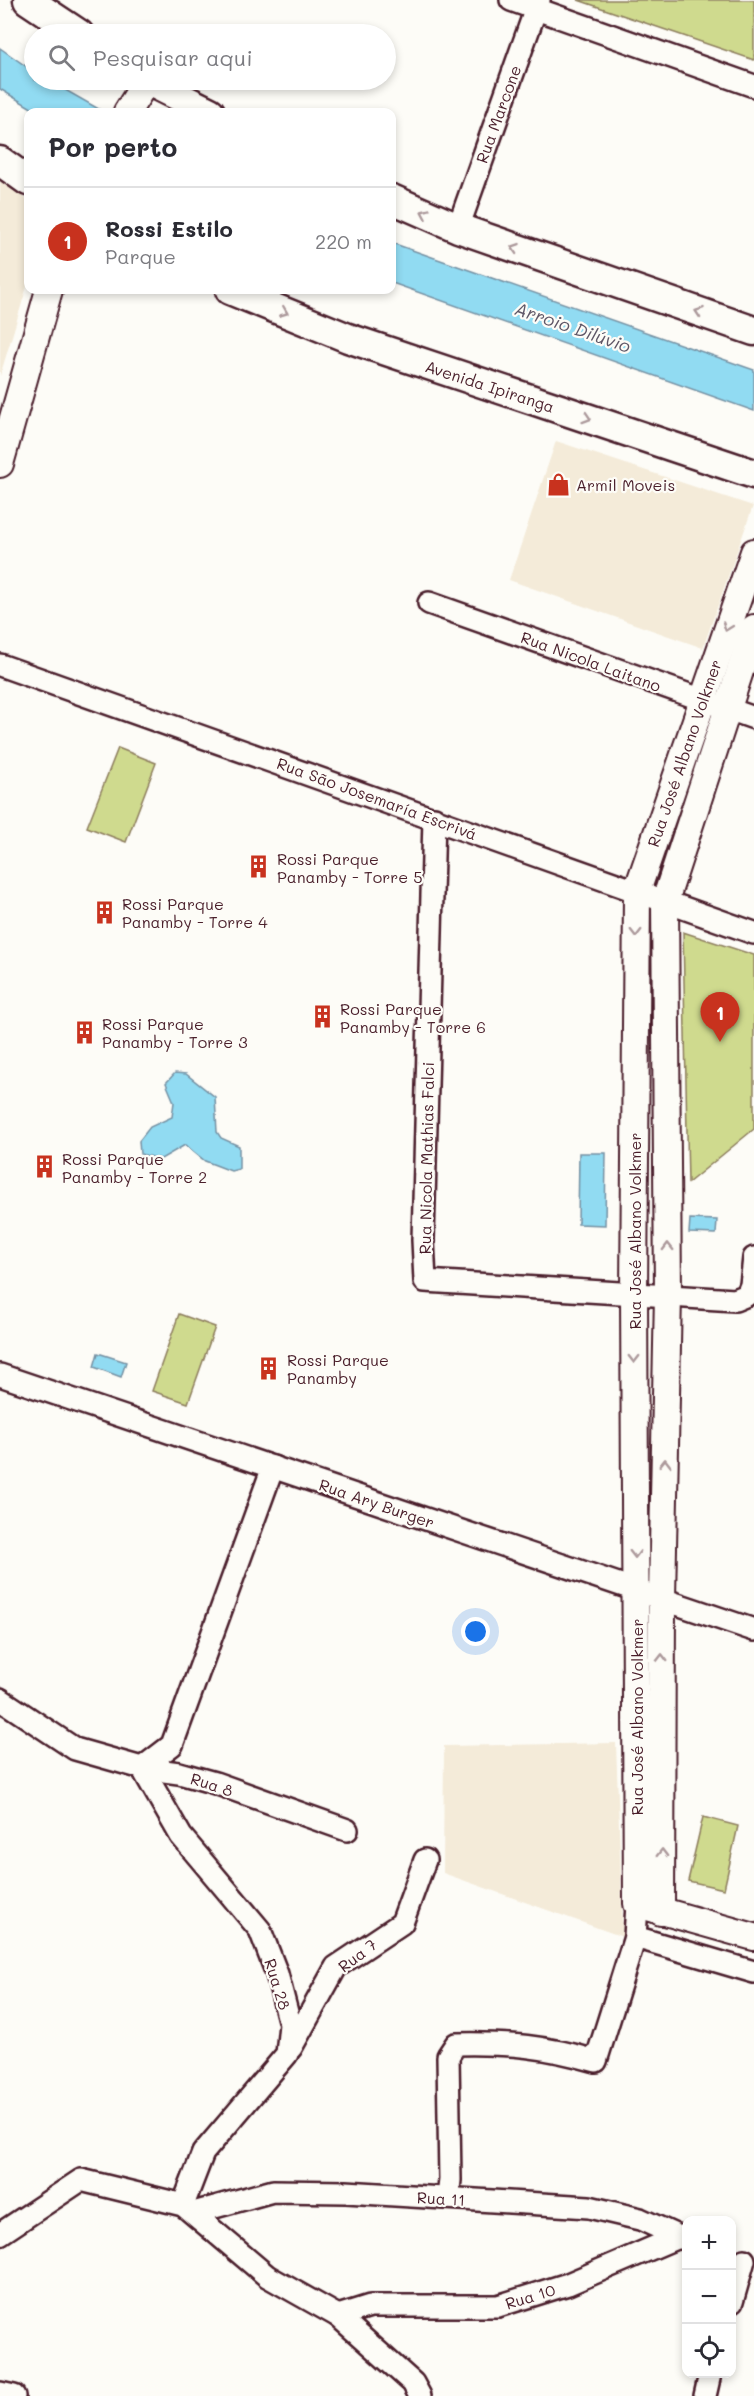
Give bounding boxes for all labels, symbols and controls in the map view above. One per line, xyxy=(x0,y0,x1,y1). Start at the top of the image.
search box xyxy=(24,24,396,90)
icon: search xyxy=(45,41,78,74)
text: Pesquisar aqui xyxy=(93,43,253,72)
street label: Rua Marcone xyxy=(471,62,525,166)
text: Por perto xyxy=(48,130,177,164)
one-way arrow xyxy=(420,208,431,220)
text: Rossi Estilo xyxy=(105,214,233,243)
text: 1 xyxy=(63,228,72,254)
text: 220 m xyxy=(315,228,372,254)
one-way arrow xyxy=(510,242,521,255)
text: Parque xyxy=(105,243,176,269)
water label: Arroio Dilúvio xyxy=(512,296,634,358)
one-way arrow xyxy=(278,305,289,317)
one-way arrow xyxy=(694,307,705,320)
street label: Avenida Ipiranga xyxy=(423,355,557,417)
one-way arrow xyxy=(581,411,592,423)
shop icon: Armil Moveis xyxy=(545,471,571,497)
place label: Armil Moveis xyxy=(576,474,675,495)
one-way arrow xyxy=(722,621,734,632)
street label: Rua Nicola Laitano xyxy=(518,626,664,696)
street label: Rua José Albano Volkmer xyxy=(642,657,726,849)
street label: Rua São Josemaría Escrivá xyxy=(274,752,480,844)
place label: Rossi Parque Panamby - Torre 5 xyxy=(277,848,423,887)
building icon: Rossi Parque Panamby - Torre 5 xyxy=(246,854,272,880)
place label: Rossi Parque Panamby - Torre 4 xyxy=(122,893,268,932)
building icon: Rossi Parque Panamby - Torre 4 xyxy=(91,899,117,925)
one-way arrow xyxy=(630,929,642,938)
pin: 1 xyxy=(700,992,740,1042)
place label: Rossi Parque Panamby - Torre 6 xyxy=(340,998,486,1037)
building icon: Rossi Parque Panamby - Torre 6 xyxy=(309,1004,335,1030)
place label: Rossi Parque Panamby - Torre 3 xyxy=(102,1013,248,1052)
building icon: Rossi Parque Panamby - Torre 3 xyxy=(71,1019,97,1045)
street label: Rua Nicola Mathias Falci xyxy=(414,1062,438,1254)
street label: Rua José Albano Volkmer xyxy=(624,1133,645,1329)
place label: Rossi Parque Panamby - Torre 2 xyxy=(62,1148,207,1187)
building icon: Rossi Parque Panamby - Torre 2 xyxy=(31,1154,57,1180)
one-way arrow xyxy=(662,1243,674,1252)
place label: Rossi Parque Panamby xyxy=(287,1349,389,1388)
building icon: Rossi Parque Panamby xyxy=(256,1355,282,1381)
one-way arrow xyxy=(628,1355,640,1364)
one-way arrow xyxy=(659,1459,671,1468)
street label: Rua Ary Burger xyxy=(317,1473,437,1533)
one-way arrow xyxy=(629,1550,641,1559)
your location xyxy=(461,1617,490,1646)
street label: Rua José Albano Volkmer xyxy=(626,1619,647,1815)
one-way arrow xyxy=(656,1654,669,1663)
street label: Rua 8 xyxy=(188,1767,236,1801)
one-way arrow xyxy=(656,1849,668,1858)
street label: Rua 7 xyxy=(334,1934,381,1976)
street label: Rua 28 xyxy=(260,1956,296,2013)
street label: Rua 11 xyxy=(416,2186,466,2210)
map controls xyxy=(682,2216,736,2378)
button: + xyxy=(682,2216,736,2270)
button: − xyxy=(682,2270,736,2324)
street label: Rua 10 xyxy=(502,2278,558,2314)
button: locate xyxy=(682,2324,736,2378)

